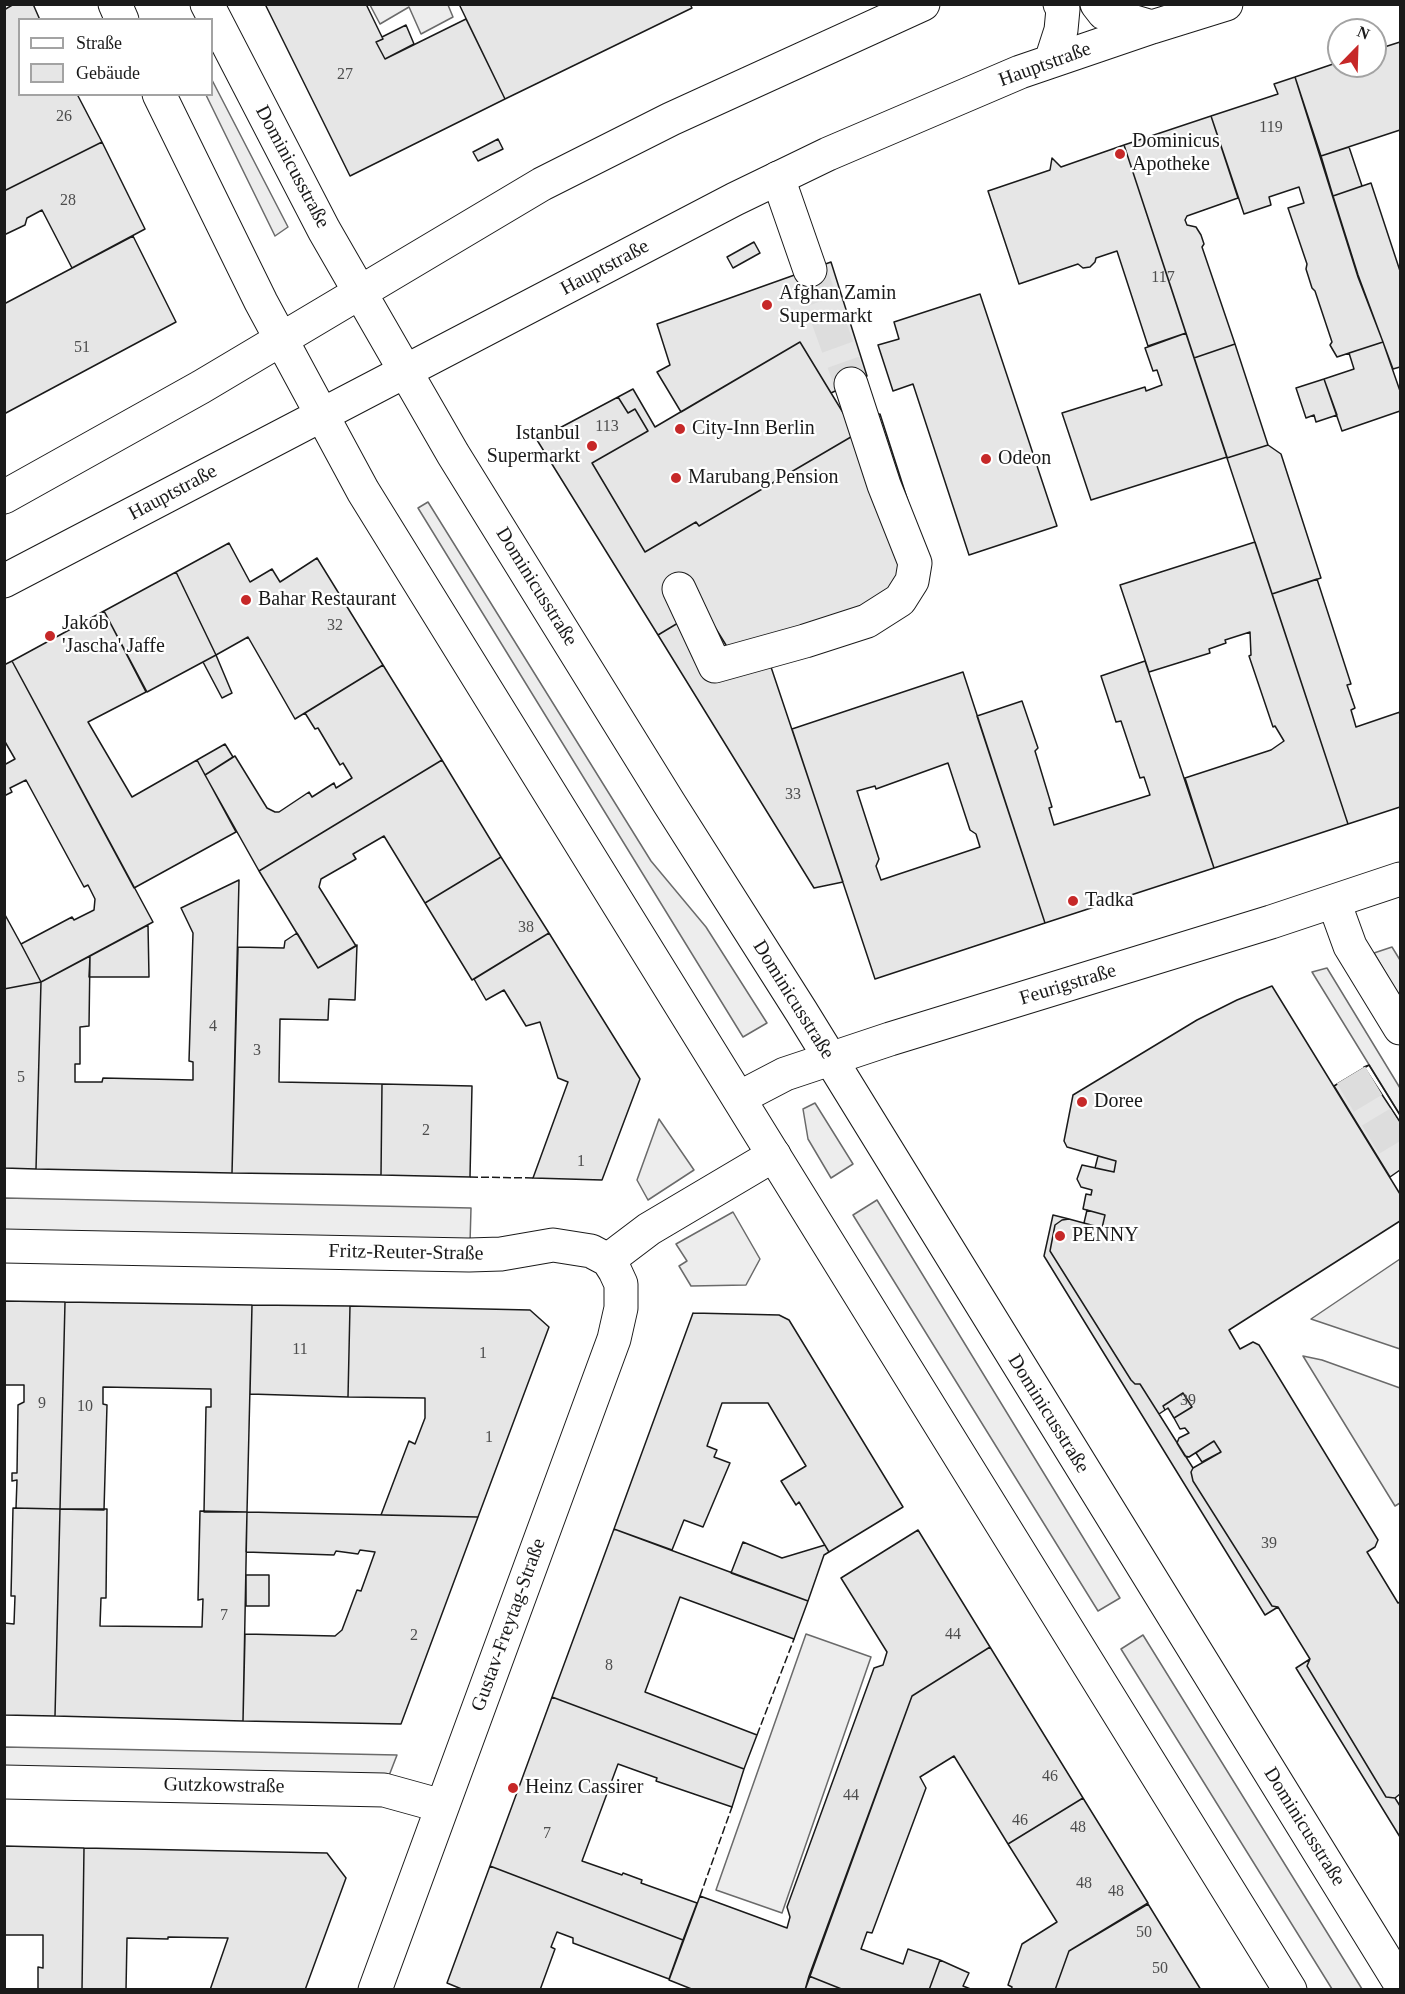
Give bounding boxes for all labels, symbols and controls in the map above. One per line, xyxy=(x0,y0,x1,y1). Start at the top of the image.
legend xyxy=(18,18,213,96)
north arrow xyxy=(1327,18,1387,78)
text: N xyxy=(1355,23,1372,43)
text: Straße xyxy=(76,33,122,53)
street label: Hauptstraße xyxy=(995,37,1095,93)
text: Gebäude xyxy=(76,63,140,83)
house number: 27 xyxy=(337,65,353,85)
street label: Dominicusstraße xyxy=(250,102,334,232)
house number: 26 xyxy=(56,107,72,127)
house number: 119 xyxy=(1259,118,1283,138)
place label: Dominicus Apotheke xyxy=(1132,130,1220,177)
marker: Dominicus Apotheke xyxy=(1113,147,1127,161)
house number: 28 xyxy=(60,191,76,211)
street label: Hauptstraße xyxy=(557,235,653,301)
house number: 117 xyxy=(1151,268,1175,288)
place label: Afghan Zamin Supermarkt xyxy=(779,282,896,329)
marker: Afghan Zamin Supermarkt xyxy=(760,298,774,312)
house number: 51 xyxy=(74,338,90,358)
house number: 113 xyxy=(595,417,619,437)
place label: City-Inn Berlin xyxy=(692,417,815,441)
place label: Istanbul Supermarkt xyxy=(487,422,580,469)
marker: City-Inn Berlin xyxy=(673,422,687,436)
marker: Istanbul Supermarkt xyxy=(585,439,599,453)
place label: Odeon xyxy=(998,447,1051,471)
marker: Odeon xyxy=(979,452,993,466)
street label: Hauptstraße xyxy=(125,460,221,526)
place label: Marubang Pension xyxy=(688,466,839,490)
marker: Marubang Pension xyxy=(669,471,683,485)
street label: Dominicusstraße xyxy=(490,523,582,651)
place label: Bahar Restaurant xyxy=(258,588,396,612)
marker: Bahar Restaurant xyxy=(239,593,253,607)
place label: Jakob 'Jascha' Jaffe xyxy=(62,612,165,659)
house number: 32 xyxy=(327,616,343,636)
marker: Jakob 'Jascha' Jaffe xyxy=(43,629,57,643)
house number: 33 xyxy=(785,785,801,805)
place label: Tadka xyxy=(1085,889,1134,913)
marker: Tadka xyxy=(1066,894,1080,908)
house number: 38 xyxy=(518,918,534,938)
street label: Dominicusstraße xyxy=(747,936,839,1064)
street label: Feurigstraße xyxy=(1017,959,1119,1011)
house number: 4 xyxy=(209,1017,217,1037)
house number: 3 xyxy=(253,1041,261,1061)
house number: 5 xyxy=(17,1068,25,1088)
place label: Doree xyxy=(1094,1090,1143,1114)
marker: Doree xyxy=(1075,1095,1089,1109)
house number: 2 xyxy=(422,1121,430,1141)
house number: 1 xyxy=(577,1152,585,1172)
place label: PENNY xyxy=(1072,1224,1139,1248)
marker: PENNY xyxy=(1053,1229,1067,1243)
street label: Fritz-Reuter-Straße xyxy=(328,1240,484,1266)
house number: 11 xyxy=(292,1340,308,1360)
house number: 1 xyxy=(479,1344,487,1364)
street label: Dominicusstraße xyxy=(1002,1350,1094,1478)
house number: 39 xyxy=(1180,1391,1196,1411)
house number: 9 xyxy=(38,1394,46,1414)
house number: 10 xyxy=(77,1397,93,1417)
house number: 1 xyxy=(485,1428,493,1448)
house number: 39 xyxy=(1261,1534,1277,1554)
street label: Gustav-Freytag-Straße xyxy=(467,1535,551,1715)
house number: 7 xyxy=(220,1606,228,1626)
house number: 44 xyxy=(945,1625,961,1645)
house number: 2 xyxy=(410,1626,418,1646)
house number: 8 xyxy=(605,1656,613,1676)
street label: Dominicusstraße xyxy=(1258,1763,1350,1891)
house number: 46 xyxy=(1042,1767,1058,1787)
street label: Gutzkowstraße xyxy=(163,1773,285,1799)
place label: Heinz Cassirer xyxy=(525,1776,643,1800)
marker: Heinz Cassirer xyxy=(506,1781,520,1795)
house number: 44 xyxy=(843,1786,859,1806)
house number: 46 xyxy=(1012,1811,1028,1831)
house number: 48 xyxy=(1070,1818,1086,1838)
house number: 7 xyxy=(543,1824,551,1844)
house number: 48 xyxy=(1076,1874,1092,1894)
house number: 48 xyxy=(1108,1882,1124,1902)
house number: 50 xyxy=(1136,1923,1152,1943)
house number: 50 xyxy=(1152,1959,1168,1979)

